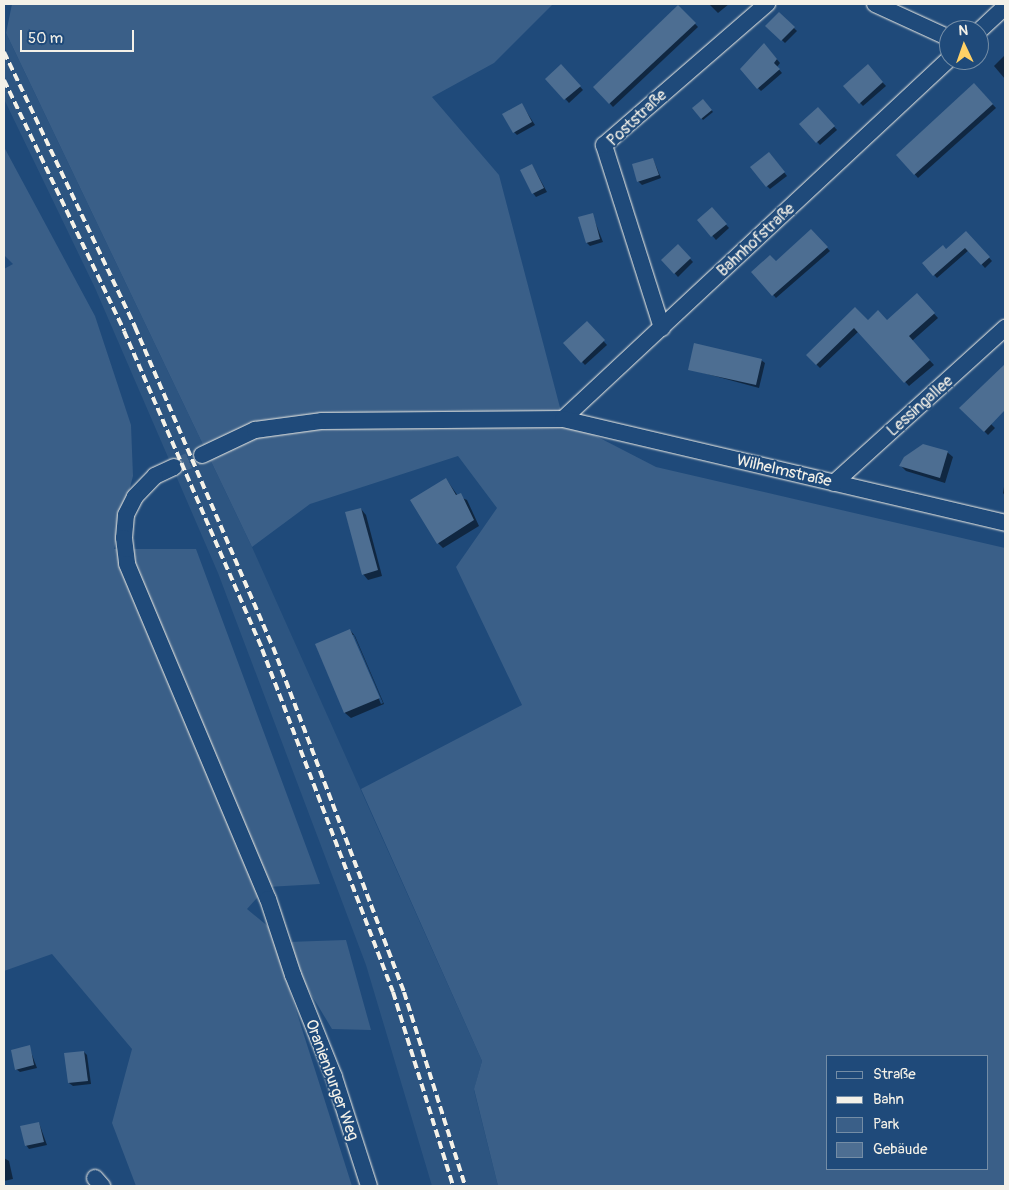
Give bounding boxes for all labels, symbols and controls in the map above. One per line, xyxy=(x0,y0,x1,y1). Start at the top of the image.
scale bar xyxy=(22,20,136,52)
north arrow xyxy=(939,20,989,70)
text: N xyxy=(958,22,968,39)
text: 50 m xyxy=(28,29,63,48)
street label: Poststraße xyxy=(603,86,671,150)
street label: Bahnhofstraße xyxy=(713,199,799,281)
street label: Lessingallee xyxy=(883,371,957,441)
street label: Wilhelmstraße xyxy=(735,451,833,491)
street label: Oranienburger Weg xyxy=(301,1017,363,1143)
legend xyxy=(826,1055,989,1170)
text: Straße xyxy=(873,1065,916,1084)
text: Bahn xyxy=(873,1090,904,1109)
text: Park xyxy=(873,1115,899,1134)
text: Gebäude xyxy=(873,1140,927,1159)

